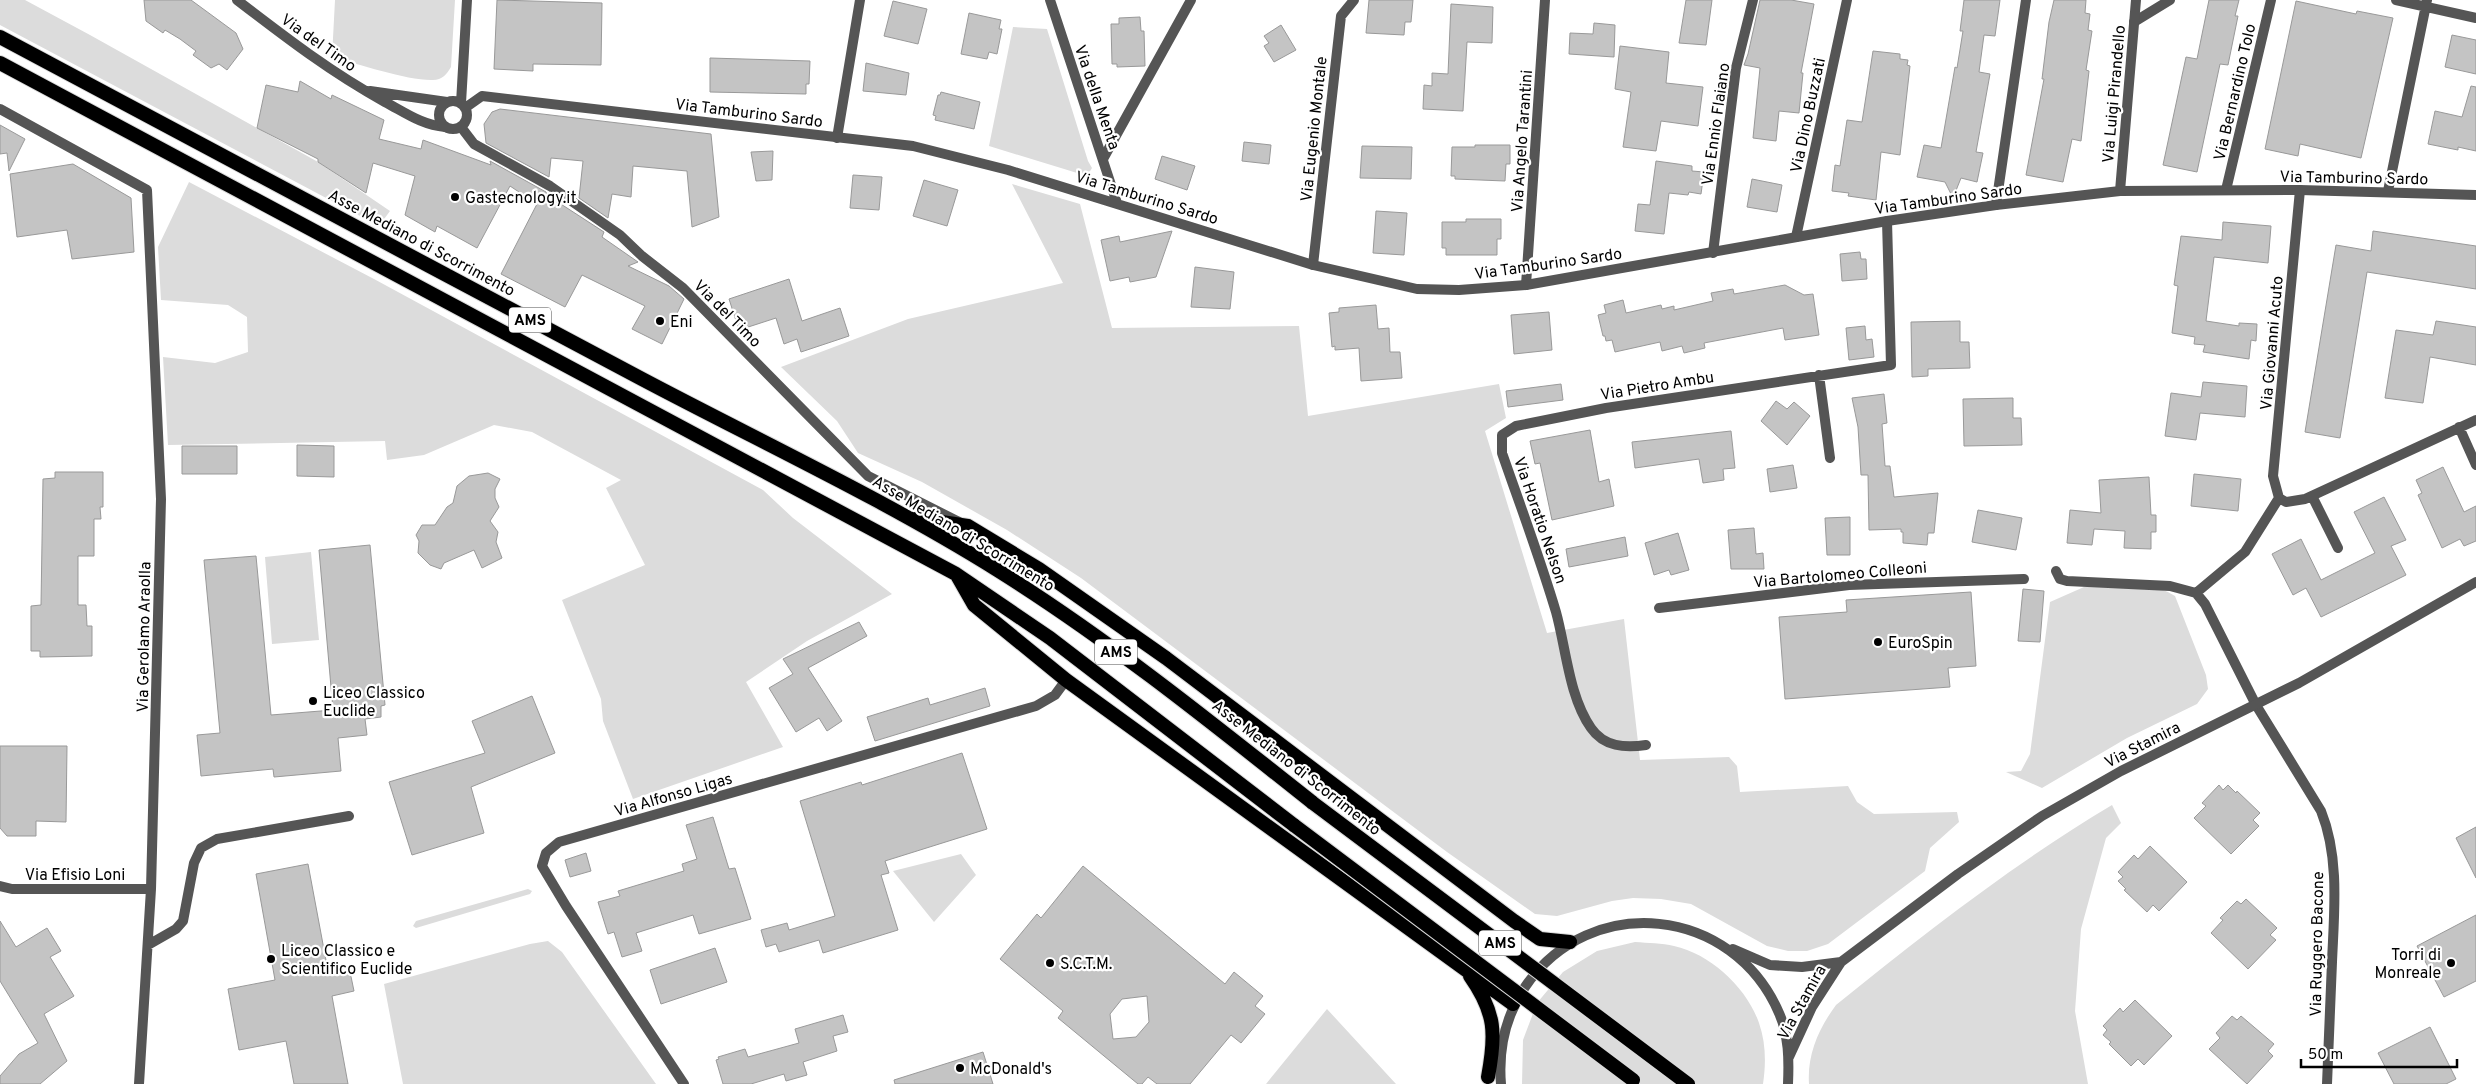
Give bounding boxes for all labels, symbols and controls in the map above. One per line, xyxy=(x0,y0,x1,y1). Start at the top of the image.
street label: Via del Timo xyxy=(276,10,360,77)
street label: Via Bernardino Tolo xyxy=(2210,22,2261,163)
street label: Via Luigi Pirandello xyxy=(2099,24,2131,164)
street label: Via della Menta xyxy=(1069,43,1123,153)
street label: Via Eugenio Montale xyxy=(1297,55,1333,203)
street label: Via Dino Buzzati xyxy=(1787,56,1831,175)
street label: Via Ennio Flaiano xyxy=(1698,62,1735,187)
street label: Via Angelo Tarantini xyxy=(1508,69,1538,213)
street label: Via Tamburino Sardo xyxy=(674,95,824,133)
street label: Via Tamburino Sardo xyxy=(1072,168,1221,230)
street label: Via Tamburino Sardo xyxy=(2279,168,2429,190)
street label: Via Tamburino Sardo xyxy=(1873,180,2023,220)
street label: Asse Mediano di Scorrimento xyxy=(324,186,518,302)
place label: Gastecnology.it xyxy=(465,189,576,209)
marker: Gastecnology.it xyxy=(449,191,461,203)
street label: Via Tamburino Sardo xyxy=(1473,245,1623,285)
street label: Via Giovanni Acuto xyxy=(2257,275,2289,411)
street label: Via del Timo xyxy=(689,276,765,353)
road number: AMS xyxy=(509,308,551,332)
place label: Eni xyxy=(670,313,693,333)
marker: Eni xyxy=(654,315,666,327)
street label: Via Pietro Ambu xyxy=(1599,368,1716,406)
street label: Via Horatio Nelson xyxy=(1508,455,1570,587)
street label: Asse Mediano di Scorrimento xyxy=(868,472,1058,597)
street label: Via Bartolomeo Colleoni xyxy=(1753,558,1928,594)
street label: Via Gerolamo Araolla xyxy=(134,561,156,713)
place label: EuroSpin xyxy=(1888,634,1953,654)
marker: EuroSpin xyxy=(1872,636,1884,648)
road number: AMS xyxy=(1095,640,1137,664)
place label: Liceo Classico Euclide xyxy=(323,684,425,722)
marker: Liceo Classico Euclide xyxy=(307,695,319,707)
street label: Asse Mediano di Scorrimento xyxy=(1207,696,1384,841)
street label: Via Stamira xyxy=(2102,718,2184,773)
street label: Via Alfonso Ligas xyxy=(612,770,735,822)
street label: Via Efisio Loni xyxy=(25,866,125,886)
street label: Via Ruggero Bacone xyxy=(2307,871,2329,1017)
road number: AMS xyxy=(1479,930,1521,956)
place label: Liceo Classico e Scientifico Euclide xyxy=(281,942,412,980)
place label: Torri di Monreale xyxy=(2374,946,2441,984)
marker: Liceo Classico e Scientifico Euclide xyxy=(265,953,277,965)
place label: S.C.T.M. xyxy=(1060,955,1112,975)
marker: S.C.T.M. xyxy=(1044,957,1056,969)
marker: Torri di Monreale xyxy=(2445,957,2457,969)
street label: Via Stamira xyxy=(1774,962,1832,1044)
scale bar xyxy=(2301,1036,2457,1068)
text: 50 m xyxy=(2308,1046,2343,1065)
place label: McDonald's xyxy=(970,1060,1052,1080)
marker: McDonald's xyxy=(954,1062,966,1074)

